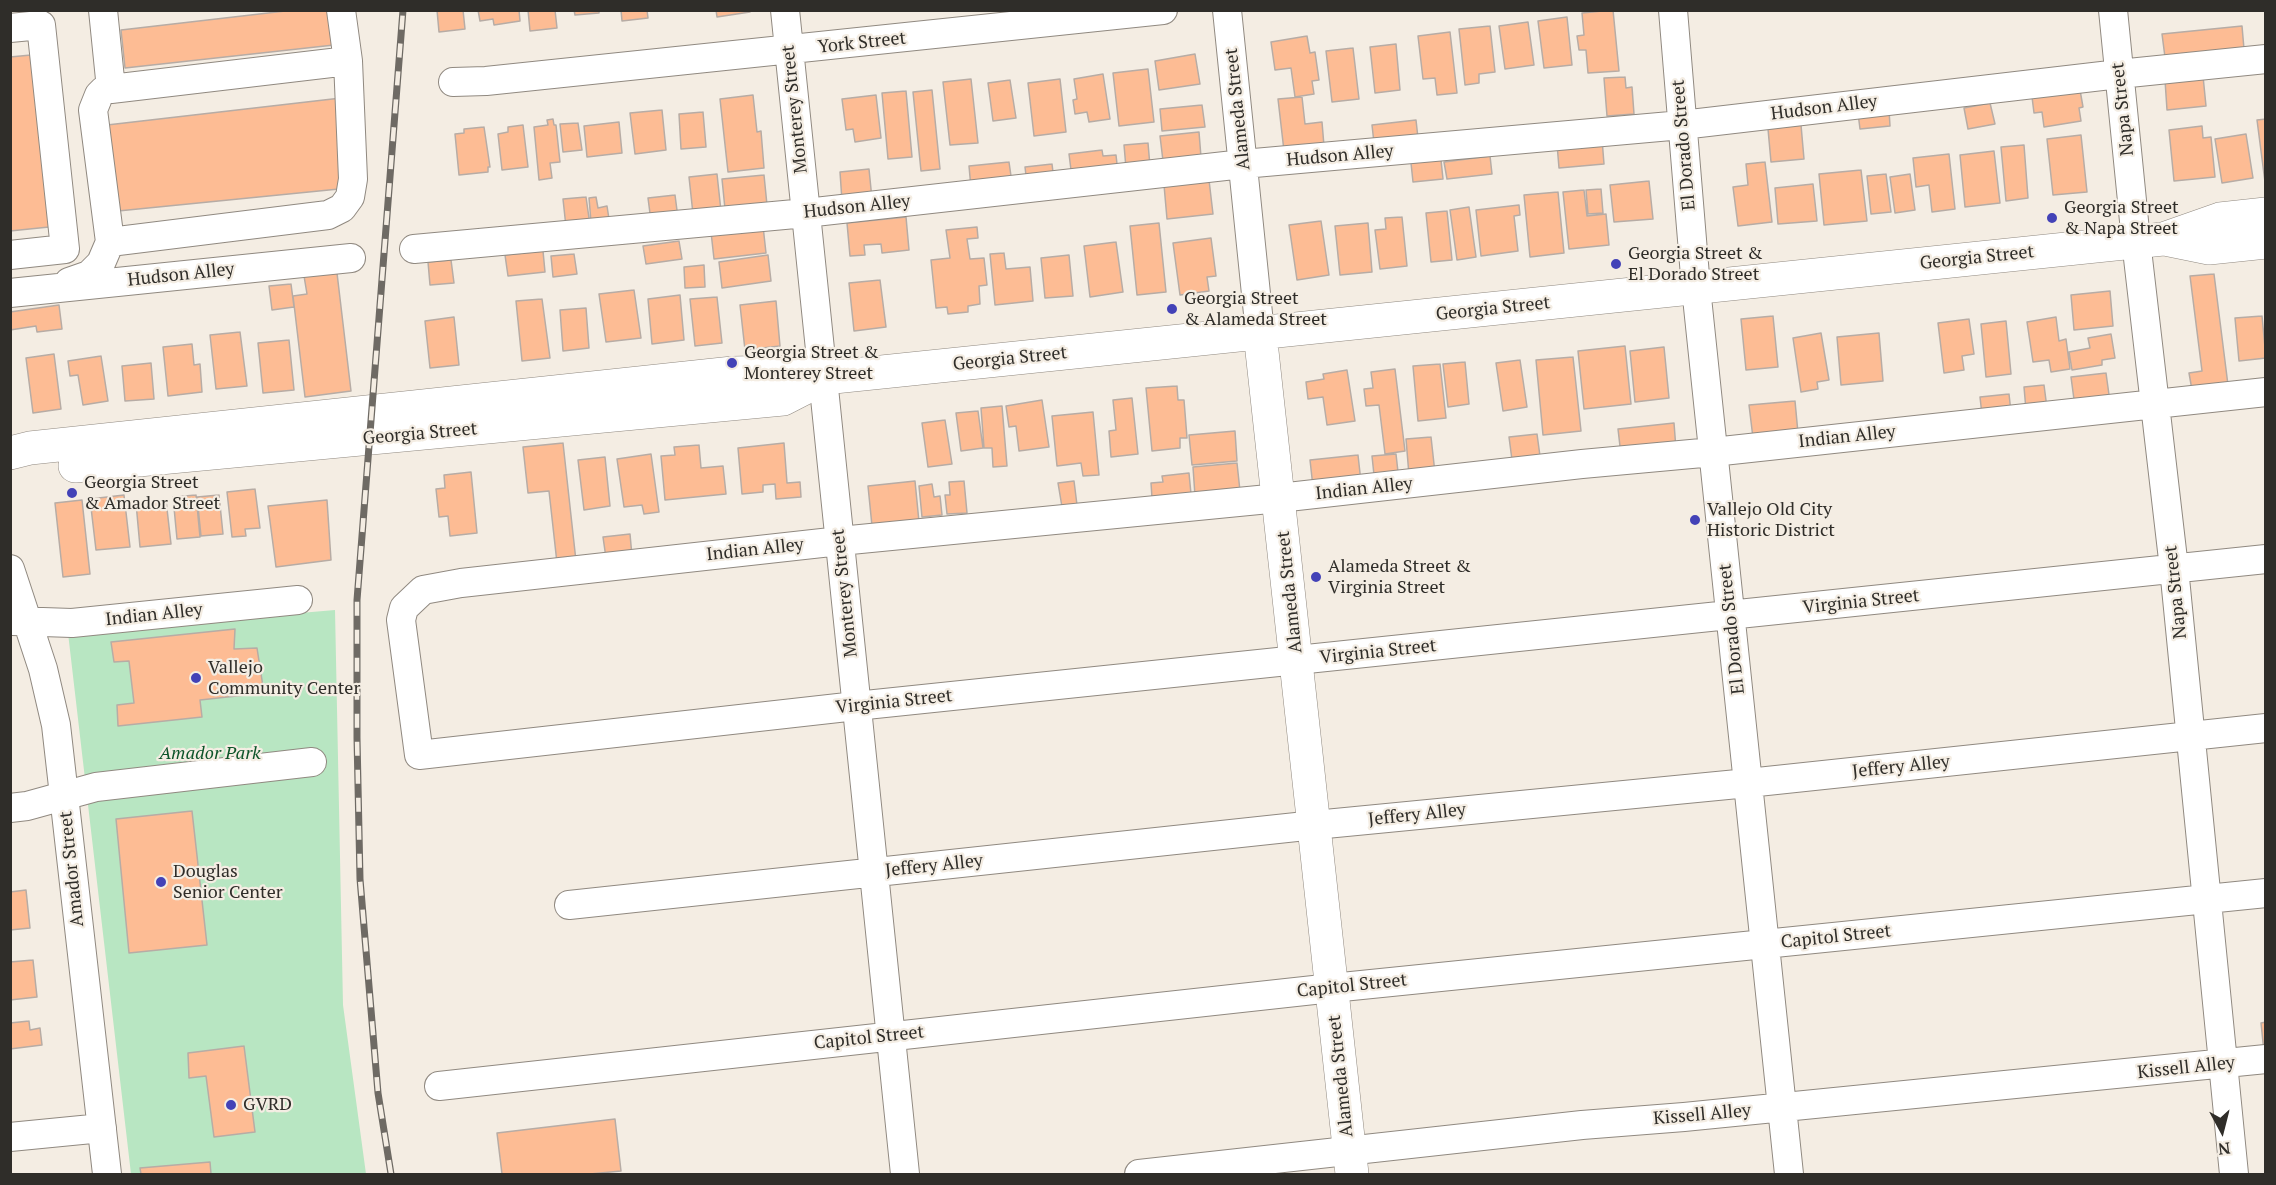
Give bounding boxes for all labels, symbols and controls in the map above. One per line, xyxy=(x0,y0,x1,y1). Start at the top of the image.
street label: York Street xyxy=(817,28,907,58)
street label: Monterey Street xyxy=(778,44,812,174)
street label: Alameda Street xyxy=(1221,47,1255,171)
street label: Napa Street xyxy=(2107,61,2139,157)
street label: El Dorado Street xyxy=(1668,79,1700,211)
street label: Hudson Alley xyxy=(1769,91,1879,125)
street label: Hudson Alley xyxy=(1286,141,1394,171)
street label: Hudson Alley xyxy=(803,191,911,223)
place label: Georgia Street & Napa Street xyxy=(2064,197,2179,240)
marker: Georgia Street & Napa Street xyxy=(2045,211,2059,225)
street label: Georgia Street xyxy=(1919,241,2035,275)
place label: Georgia Street & El Dorado Street xyxy=(1628,243,1763,286)
marker: Georgia Street & El Dorado Street xyxy=(1609,257,1623,271)
street label: Hudson Alley xyxy=(127,259,235,291)
place label: Georgia Street & Alameda Street xyxy=(1184,288,1327,330)
street label: Georgia Street xyxy=(1435,292,1551,326)
marker: Georgia Street & Alameda Street xyxy=(1165,302,1179,316)
place label: Georgia Street & Monterey Street xyxy=(744,342,879,385)
street label: Georgia Street xyxy=(952,342,1068,376)
marker: Georgia Street & Monterey Street xyxy=(725,356,739,370)
street label: Georgia Street xyxy=(362,418,478,450)
street label: Indian Alley xyxy=(1797,421,1897,453)
place label: Georgia Street & Amador Street xyxy=(84,472,220,514)
street label: Indian Alley xyxy=(1314,473,1414,505)
marker: Georgia Street & Amador Street xyxy=(65,486,79,500)
place label: Vallejo Old City Historic District xyxy=(1707,499,1835,542)
marker: Vallejo Old City Historic District xyxy=(1688,513,1702,527)
street label: Monterey Street xyxy=(828,528,862,658)
street label: Alameda Street xyxy=(1273,530,1307,654)
street label: Indian Alley xyxy=(705,534,805,566)
street label: Napa Street xyxy=(2160,544,2192,640)
place label: Alameda Street & Virginia Street xyxy=(1328,556,1471,598)
street label: El Dorado Street xyxy=(1714,563,1750,695)
marker: Alameda Street & Virginia Street xyxy=(1309,570,1323,584)
street label: Virginia Street xyxy=(1802,585,1920,619)
street label: Indian Alley xyxy=(104,599,204,631)
street label: Virginia Street xyxy=(1319,635,1437,669)
place label: Vallejo Community Center xyxy=(208,657,360,700)
marker: Vallejo Community Center xyxy=(189,671,203,685)
street label: Virginia Street xyxy=(835,685,953,719)
park label: Amador Park xyxy=(159,743,261,765)
street label: Jeffery Alley xyxy=(1851,751,1951,783)
street label: Jeffery Alley xyxy=(1367,799,1467,831)
street label: Amador Street xyxy=(55,810,89,928)
street label: Jeffery Alley xyxy=(884,850,984,882)
place label: Douglas Senior Center xyxy=(173,861,283,904)
marker: Douglas Senior Center xyxy=(154,875,168,889)
street label: Capitol Street xyxy=(1780,920,1892,954)
street label: Capitol Street xyxy=(1296,969,1408,1003)
street label: Alameda Street xyxy=(1324,1014,1358,1138)
street label: Capitol Street xyxy=(813,1021,925,1055)
street label: Kissell Alley xyxy=(2136,1052,2236,1084)
place label: GVRD xyxy=(243,1094,292,1116)
marker: GVRD xyxy=(224,1098,238,1112)
street label: Kissell Alley xyxy=(1652,1100,1752,1130)
north arrow xyxy=(2192,1101,2252,1161)
text: N xyxy=(2217,1137,2232,1161)

